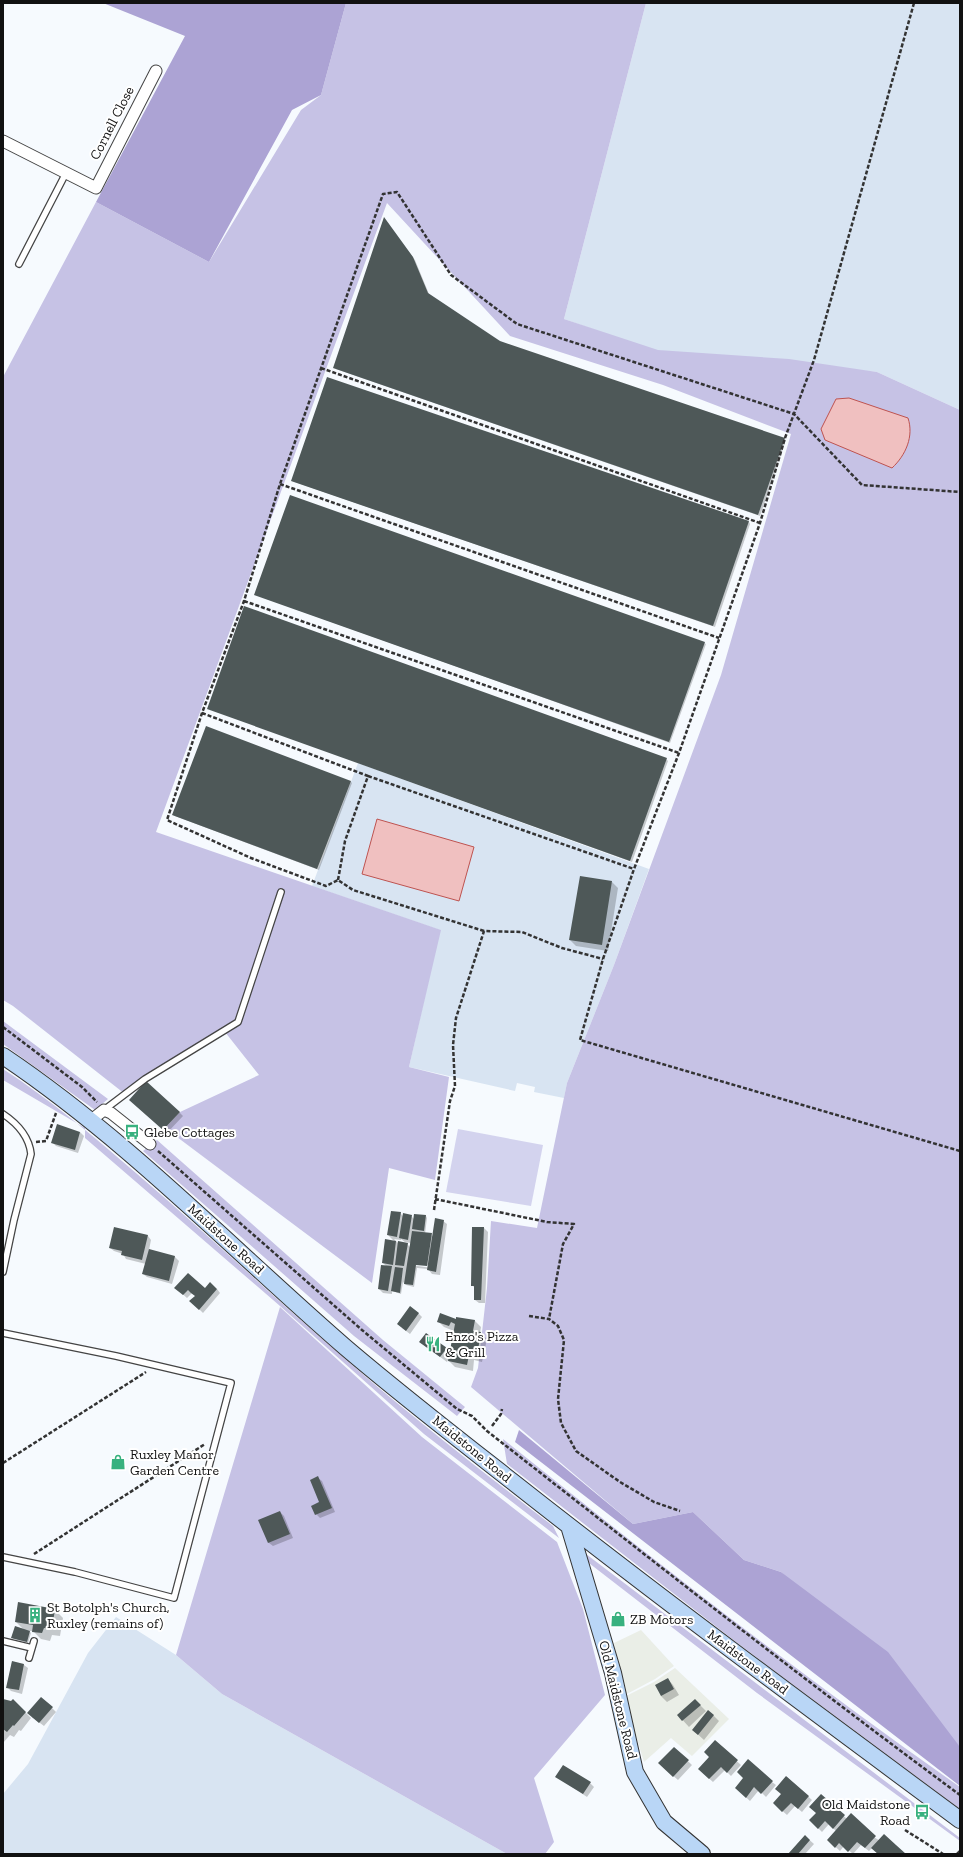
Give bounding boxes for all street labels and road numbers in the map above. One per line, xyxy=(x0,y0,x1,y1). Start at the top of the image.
street label: Cornell Close xyxy=(86,83,138,162)
street label: Maidstone Road xyxy=(184,1200,268,1278)
street label: Maidstone Road xyxy=(429,1412,515,1486)
street label: Maidstone Road xyxy=(704,1626,792,1698)
street label: Old Maidstone Road xyxy=(595,1639,641,1761)

